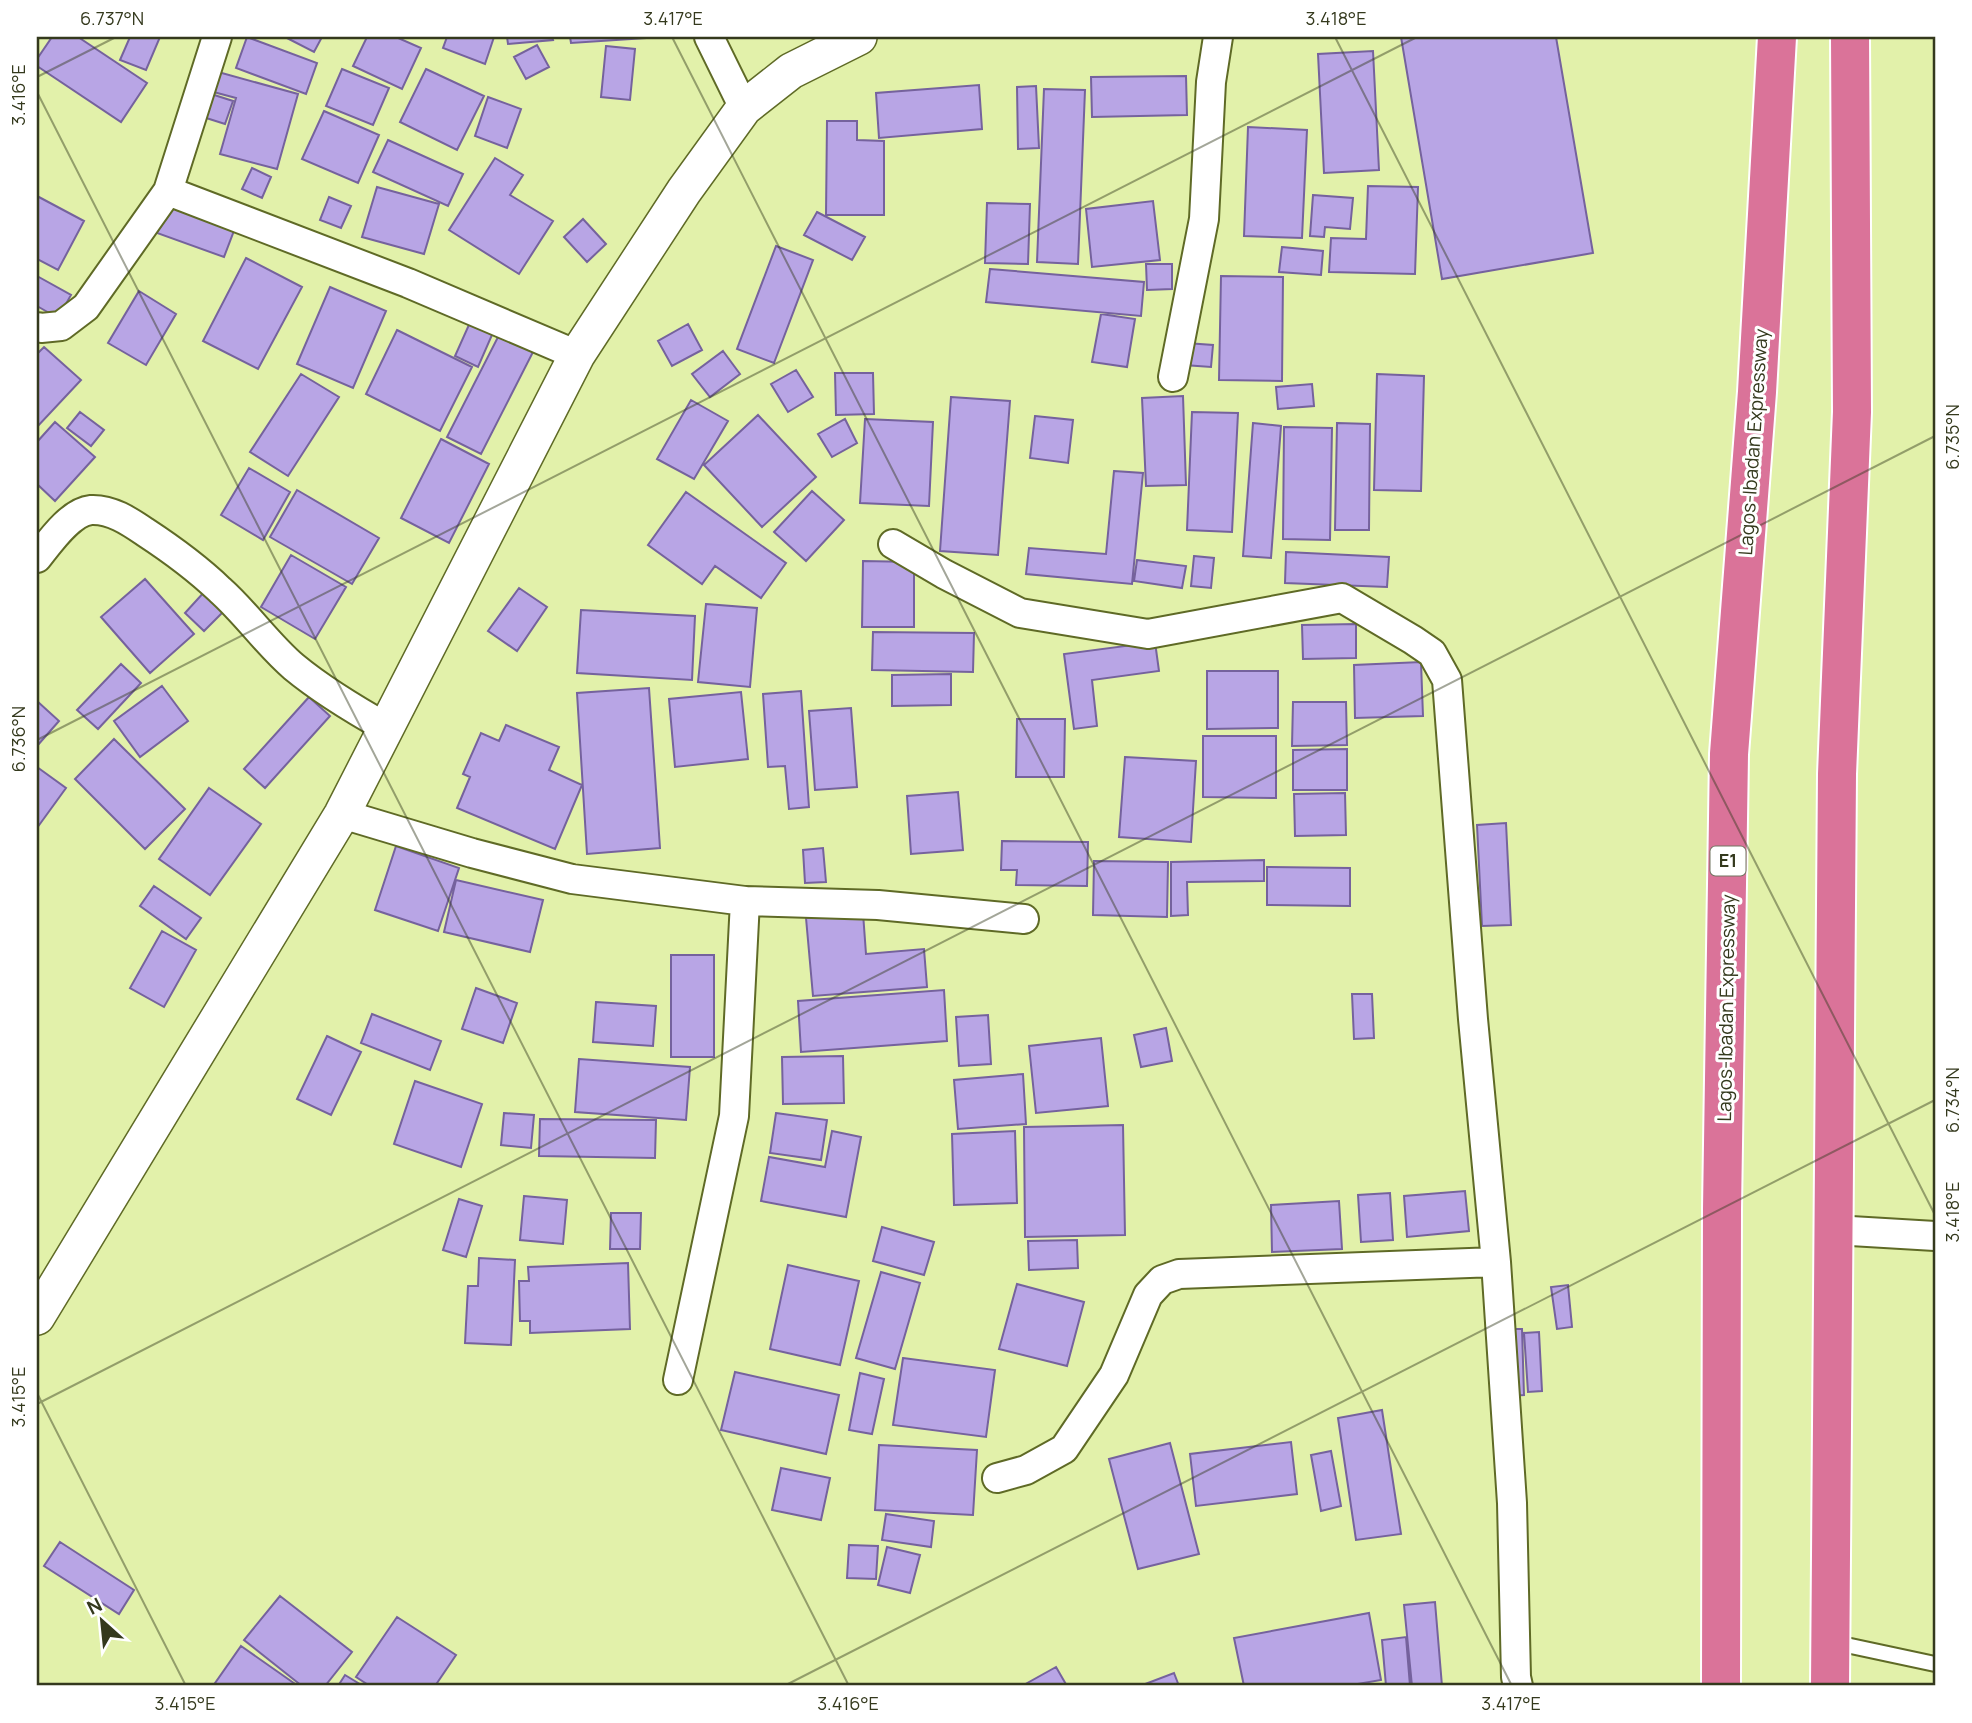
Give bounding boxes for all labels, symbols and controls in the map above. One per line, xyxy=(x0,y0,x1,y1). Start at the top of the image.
text: 6.737°N xyxy=(80,6,144,30)
text: 3.417°E xyxy=(643,6,703,30)
text: 3.418°E xyxy=(1306,6,1366,30)
text: 3.416°E xyxy=(6,64,30,126)
street label: Lagos-Ibadan Expressway xyxy=(1732,328,1774,556)
text: 6.735°N xyxy=(1940,404,1964,470)
text: 6.736°N xyxy=(6,706,30,772)
road number: E1 xyxy=(1710,846,1746,876)
street label: Lagos-Ibadan Expressway xyxy=(1711,894,1741,1122)
text: 6.734°N xyxy=(1940,1067,1964,1133)
text: 3.418°E xyxy=(1940,1182,1964,1242)
text: 3.415°E xyxy=(6,1367,30,1427)
north arrow xyxy=(66,1586,136,1656)
text: N xyxy=(82,1591,106,1621)
text: 3.415°E xyxy=(155,1691,215,1715)
text: 3.416°E xyxy=(817,1691,879,1715)
text: 3.417°E xyxy=(1481,1691,1541,1715)

